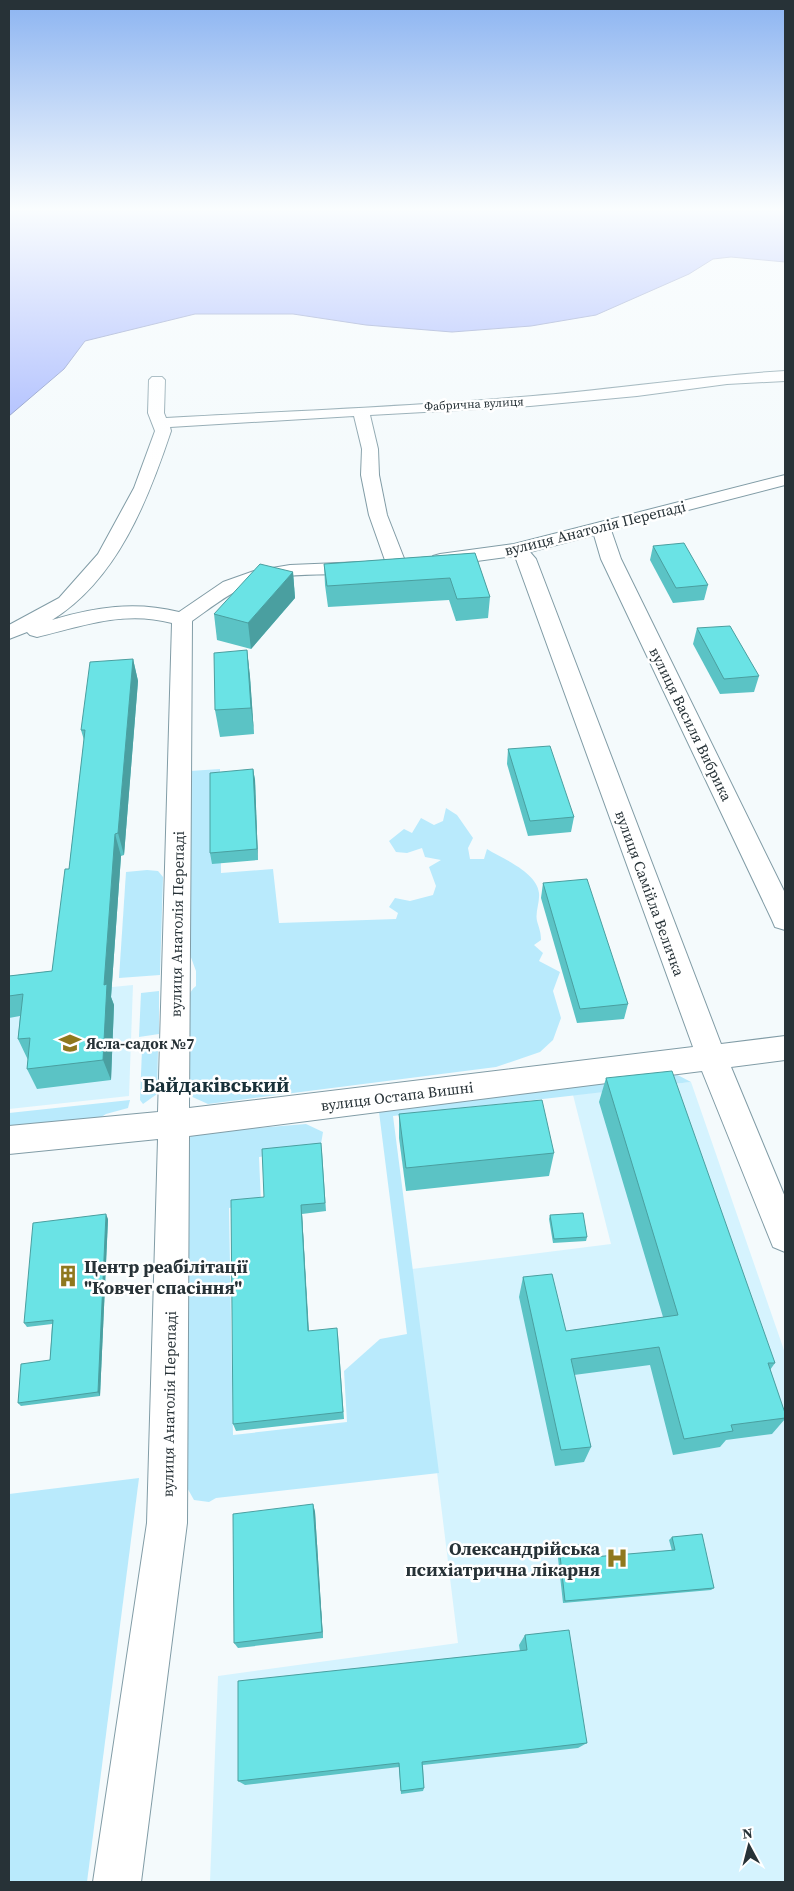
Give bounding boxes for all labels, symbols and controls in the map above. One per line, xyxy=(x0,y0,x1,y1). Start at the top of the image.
street label: Фабрична вулиця xyxy=(424,393,524,415)
street label: вулиця Анатолія Перепаді xyxy=(502,495,688,561)
street label: вулиця Василя Вибрика xyxy=(644,643,738,805)
street label: вулиця Самійла Величка xyxy=(610,807,690,979)
street label: вулиця Анатолія Перепаді xyxy=(165,831,189,1017)
school or university icon: Ясла-садок №7 xyxy=(57,1030,83,1056)
place label: Ясла-садок №7 xyxy=(86,1033,194,1054)
district label: Байдаківський xyxy=(143,1071,289,1099)
street label: вулиця Остапа Вишні xyxy=(319,1076,475,1116)
place label: Центр реабілітації "Ковчег спасіння" xyxy=(84,1254,248,1300)
building icon: Центр реабілітації "Ковчег спасіння" xyxy=(55,1263,81,1289)
street label: вулиця Анатолія Перепаді xyxy=(157,1311,181,1497)
place label: Олександрійська психіатрична лікарня xyxy=(405,1536,600,1582)
hospital icon: Олександрійська психіатрична лікарня xyxy=(604,1545,630,1571)
north arrow xyxy=(724,1821,774,1871)
text: N xyxy=(741,1823,754,1844)

